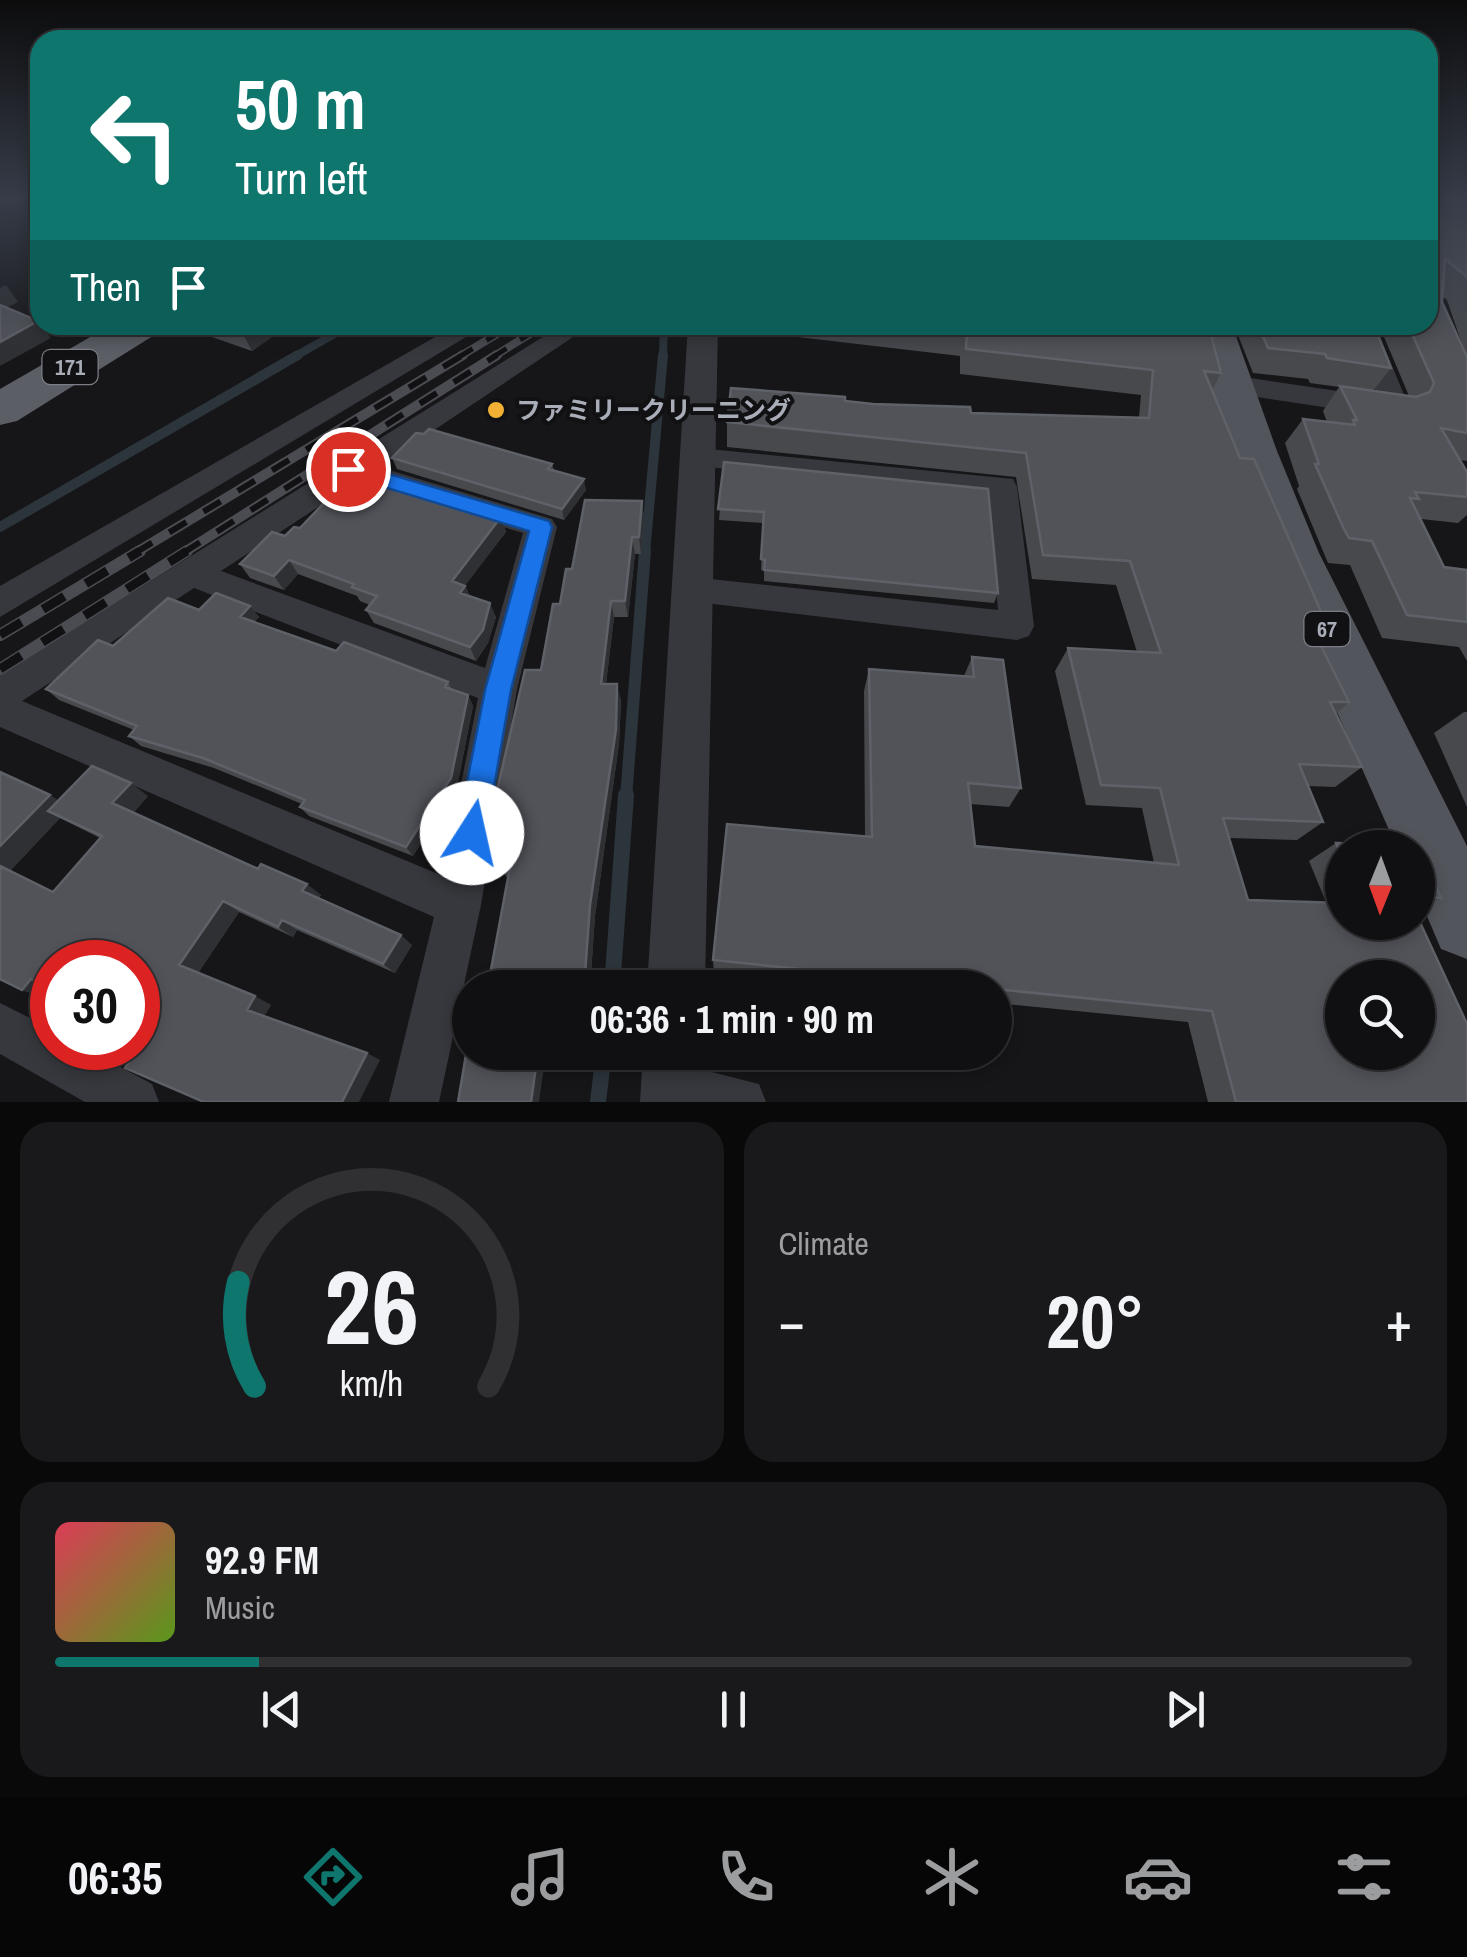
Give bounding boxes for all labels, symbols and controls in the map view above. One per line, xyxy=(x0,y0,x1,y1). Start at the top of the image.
text: 50 m xyxy=(235,57,366,151)
icon: left xyxy=(70,70,200,200)
text: Turn left xyxy=(235,147,367,208)
icon: arrive xyxy=(161,260,216,315)
text: Then xyxy=(70,262,141,313)
road number: 171 xyxy=(42,350,98,384)
place label: ファミリークリーニング xyxy=(516,393,791,427)
marker: ファミリークリーニング xyxy=(485,399,507,421)
pin xyxy=(306,427,391,512)
icon: arrive xyxy=(321,442,376,497)
road number: 67 xyxy=(1304,612,1350,646)
position arrow xyxy=(420,781,524,885)
north arrow xyxy=(1325,830,1435,940)
map controls xyxy=(1325,830,1435,1070)
speed limit sign: 30 xyxy=(30,940,160,1070)
button: search xyxy=(1325,960,1435,1070)
text: 06:36 · 1 min · 90 m xyxy=(590,994,874,1045)
text: Climate xyxy=(779,1222,869,1265)
text: 26 xyxy=(324,1236,419,1376)
text: 20° xyxy=(1046,1270,1144,1371)
text: − xyxy=(779,1284,805,1358)
text: + xyxy=(1386,1284,1412,1358)
text: km/h xyxy=(340,1359,404,1407)
text: 92.9 FM xyxy=(205,1535,319,1586)
text: Music xyxy=(205,1586,275,1629)
icon: previous xyxy=(254,1682,309,1737)
icon: pause xyxy=(706,1682,761,1737)
icon: next xyxy=(1158,1682,1213,1737)
icon: directions xyxy=(298,1842,368,1912)
icon: music xyxy=(505,1842,575,1912)
icon: phone xyxy=(711,1842,781,1912)
icon: climate xyxy=(917,1842,987,1912)
icon: car xyxy=(1123,1842,1193,1912)
icon: filters xyxy=(1329,1842,1399,1912)
text: 06:35 xyxy=(68,1847,162,1908)

